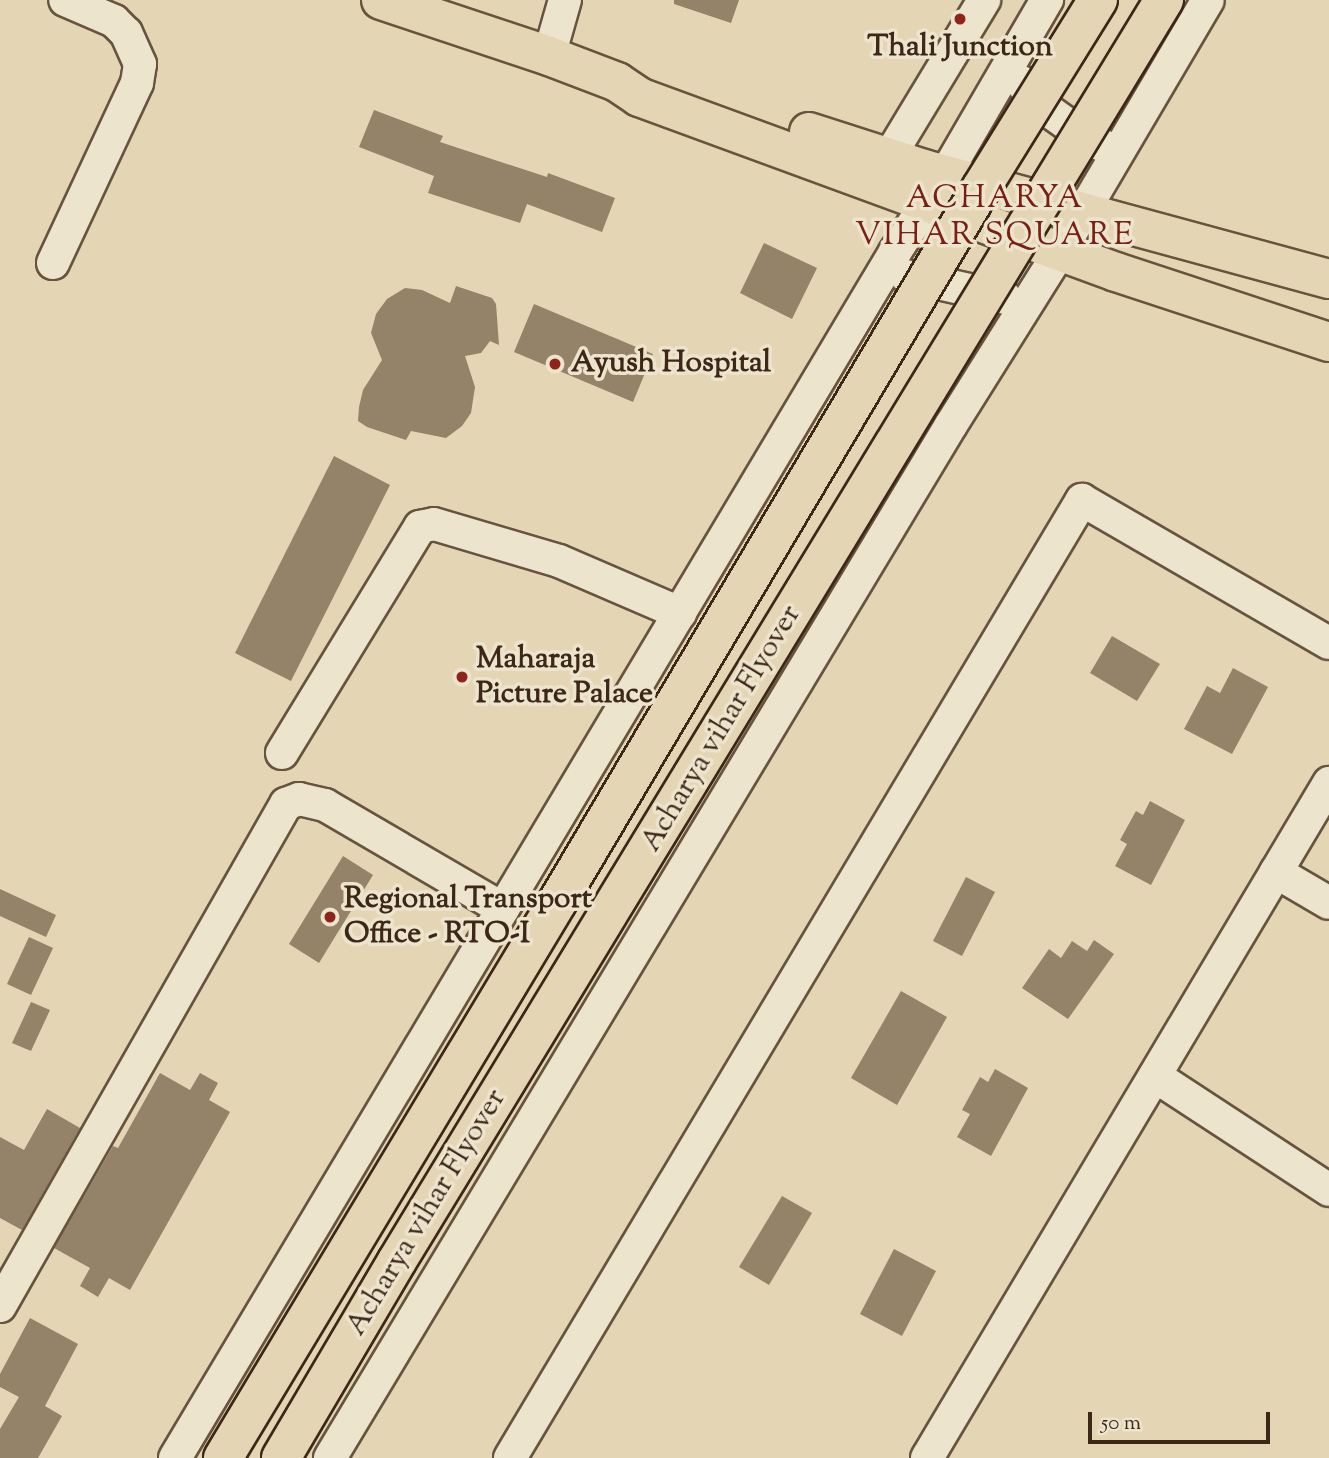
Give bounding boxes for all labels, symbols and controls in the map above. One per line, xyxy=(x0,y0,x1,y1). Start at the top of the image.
marker: Thali Junction xyxy=(952,11,968,27)
place label: Thali Junction xyxy=(867,30,1053,66)
district label: ACHARYA VIHAR SQUARE xyxy=(857,181,1133,256)
place label: Ayush Hospital xyxy=(571,346,771,382)
marker: Ayush Hospital xyxy=(545,354,565,374)
street label: Acharya vihar Flyover xyxy=(634,599,810,859)
place label: Maharaja Picture Palace xyxy=(476,642,653,712)
marker: Maharaja Picture Palace xyxy=(454,669,470,685)
place label: Regional Transport Office - RTO-I xyxy=(344,882,592,953)
marker: Regional Transport Office - RTO-I xyxy=(322,909,338,925)
street label: Acharya vihar Flyover xyxy=(339,1083,515,1343)
scale bar xyxy=(1091,1398,1273,1442)
text: 50 m xyxy=(1101,1409,1141,1439)

